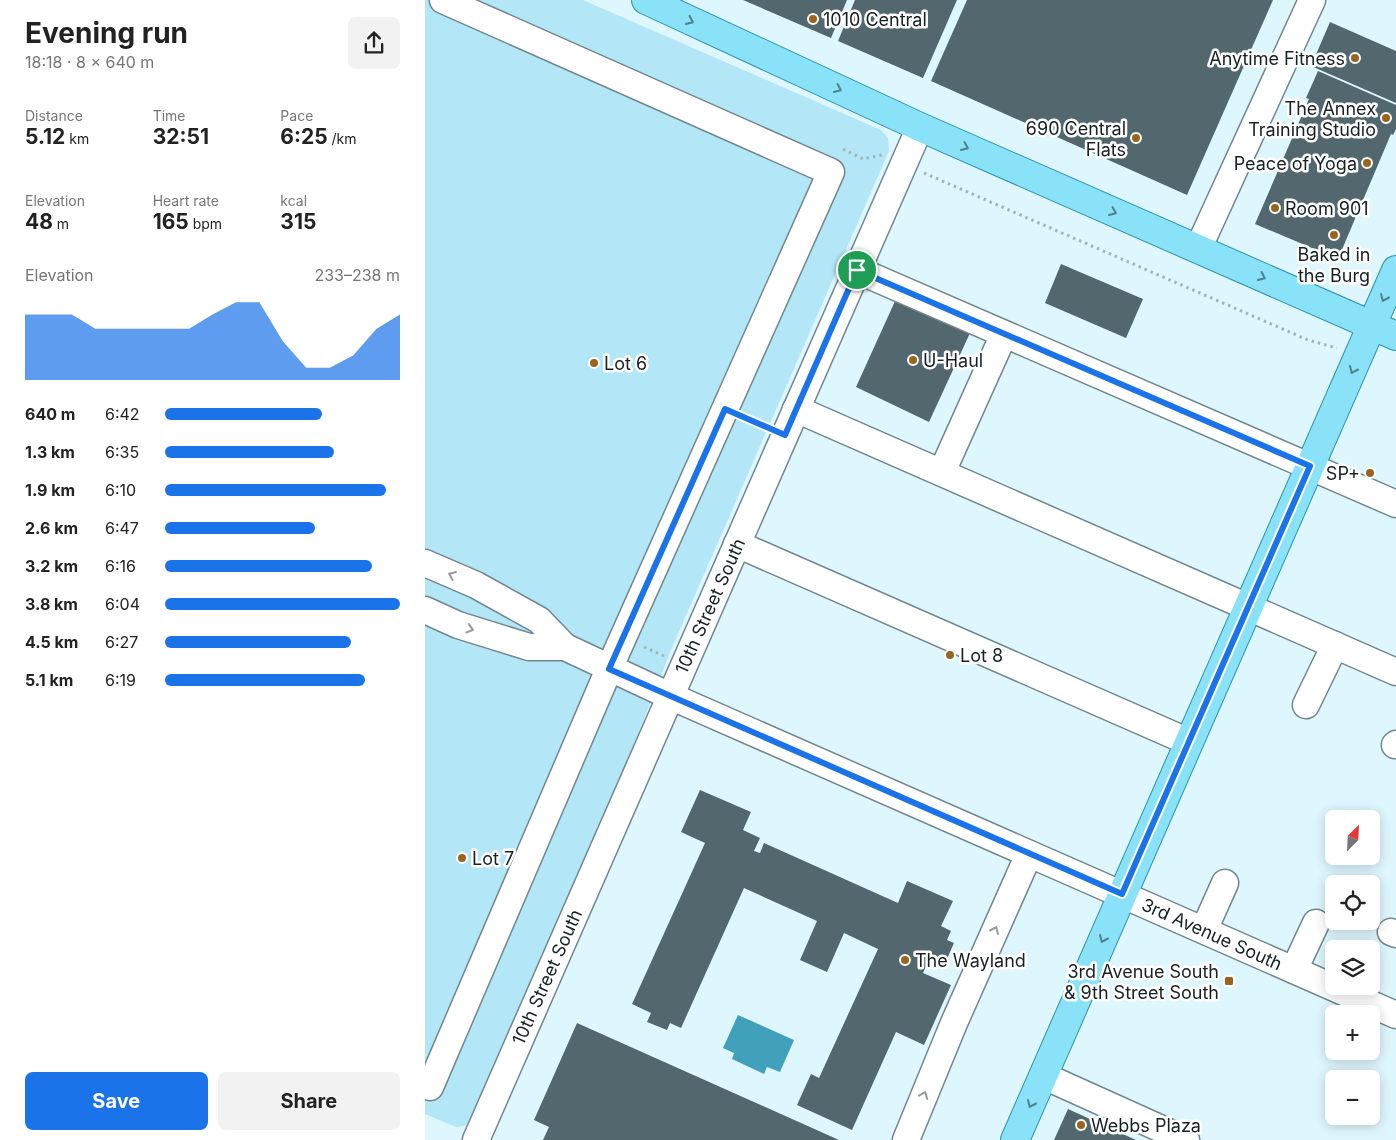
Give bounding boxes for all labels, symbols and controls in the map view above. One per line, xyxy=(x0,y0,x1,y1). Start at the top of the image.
place label: 1010 Central xyxy=(823,9,927,30)
marker: 1010 Central xyxy=(807,13,819,25)
one-way arrow xyxy=(685,14,694,25)
text: Evening run xyxy=(25,16,188,50)
button: share xyxy=(348,17,400,69)
place label: Anytime Fitness xyxy=(1209,48,1345,69)
text: 18:18 · 8 × 640 m xyxy=(25,52,154,72)
marker: Anytime Fitness xyxy=(1349,52,1361,64)
one-way arrow xyxy=(833,83,842,93)
place label: The Annex Training Studio xyxy=(1248,98,1376,140)
text: Distance xyxy=(25,107,83,124)
text: Time xyxy=(153,107,186,124)
text: Pace xyxy=(280,107,313,124)
marker: The Annex Training Studio xyxy=(1380,112,1392,124)
place label: 690 Central Flats xyxy=(1026,118,1126,160)
text: 5.12 xyxy=(25,124,65,149)
text: 32:51 xyxy=(153,124,209,149)
text: 6:25 xyxy=(280,124,328,149)
text: km xyxy=(65,130,89,147)
text: /km xyxy=(328,130,357,147)
marker: 690 Central Flats xyxy=(1130,132,1142,144)
one-way arrow xyxy=(960,140,969,151)
place label: Peace of Yoga xyxy=(1234,153,1357,174)
marker: Peace of Yoga xyxy=(1361,157,1373,169)
text: Elevation xyxy=(25,192,85,209)
text: Heart rate xyxy=(153,192,219,209)
text: kcal xyxy=(280,192,307,209)
place label: Room 901 xyxy=(1285,198,1369,219)
marker: Room 901 xyxy=(1269,202,1281,214)
one-way arrow xyxy=(1108,205,1117,216)
text: 48 xyxy=(25,209,53,234)
text: 165 xyxy=(153,209,189,234)
text: 315 xyxy=(280,209,316,234)
text: m xyxy=(53,215,69,232)
text: bpm xyxy=(189,215,222,232)
marker: Baked in the Burg xyxy=(1328,229,1340,241)
place label: Baked in the Burg xyxy=(1298,244,1370,286)
pin xyxy=(836,249,878,291)
icon: arrive xyxy=(843,256,871,284)
text: Elevation xyxy=(25,265,94,285)
text: 233–238 m xyxy=(314,265,400,285)
one-way arrow xyxy=(1257,271,1266,282)
one-way arrow xyxy=(1379,293,1390,302)
place label: U-Haul xyxy=(923,350,983,371)
place label: Lot 6 xyxy=(604,353,647,374)
marker: U-Haul xyxy=(907,354,919,366)
marker: Lot 6 xyxy=(588,357,600,369)
one-way arrow xyxy=(1348,365,1359,374)
text: 640 m xyxy=(25,404,75,424)
text: 6:42 xyxy=(105,404,140,424)
text: 1.3 km xyxy=(25,442,75,462)
text: 6:35 xyxy=(105,442,139,462)
place label: SP+ xyxy=(1326,463,1360,484)
marker: SP+ xyxy=(1364,467,1376,479)
text: 1.9 km xyxy=(25,480,75,500)
text: 6:10 xyxy=(105,480,136,500)
text: 2.6 km xyxy=(25,518,78,538)
text: 6:47 xyxy=(105,518,139,538)
street label: 10th Street South xyxy=(671,535,749,677)
text: 3.2 km xyxy=(25,556,78,576)
text: 6:16 xyxy=(105,556,136,576)
one-way arrow xyxy=(448,571,457,582)
text: 3.8 km xyxy=(25,594,78,614)
text: 6:04 xyxy=(105,594,140,614)
one-way arrow xyxy=(465,623,474,633)
text: 4.5 km xyxy=(25,632,78,652)
text: 6:27 xyxy=(105,632,138,652)
place label: Lot 8 xyxy=(960,645,1003,666)
marker: Lot 8 xyxy=(944,649,956,661)
text: 5.1 km xyxy=(25,670,73,690)
text: 6:19 xyxy=(105,670,136,690)
north arrow xyxy=(1325,810,1380,865)
map controls xyxy=(1325,810,1380,1125)
place label: Lot 7 xyxy=(472,848,514,869)
marker: Lot 7 xyxy=(456,852,468,864)
button: locate xyxy=(1325,875,1380,930)
street label: 3rd Avenue South xyxy=(1139,894,1285,974)
street label: 10th Street South xyxy=(508,906,586,1048)
one-way arrow xyxy=(989,926,1000,935)
one-way arrow xyxy=(1098,934,1109,943)
button: layers xyxy=(1325,940,1380,995)
place label: The Wayland xyxy=(915,950,1026,971)
marker: The Wayland xyxy=(899,954,911,966)
place label: 3rd Avenue South & 9th Street South xyxy=(1064,961,1219,1003)
marker: 3rd Avenue South & 9th Street South xyxy=(1223,975,1235,987)
button: + xyxy=(1325,1005,1380,1060)
button: − xyxy=(1325,1070,1380,1125)
button: Save xyxy=(25,1072,208,1130)
button: Share xyxy=(218,1072,400,1130)
one-way arrow xyxy=(918,1091,928,1100)
one-way arrow xyxy=(1027,1099,1038,1108)
place label: Webbs Plaza xyxy=(1091,1115,1201,1136)
marker: Webbs Plaza xyxy=(1075,1119,1087,1131)

